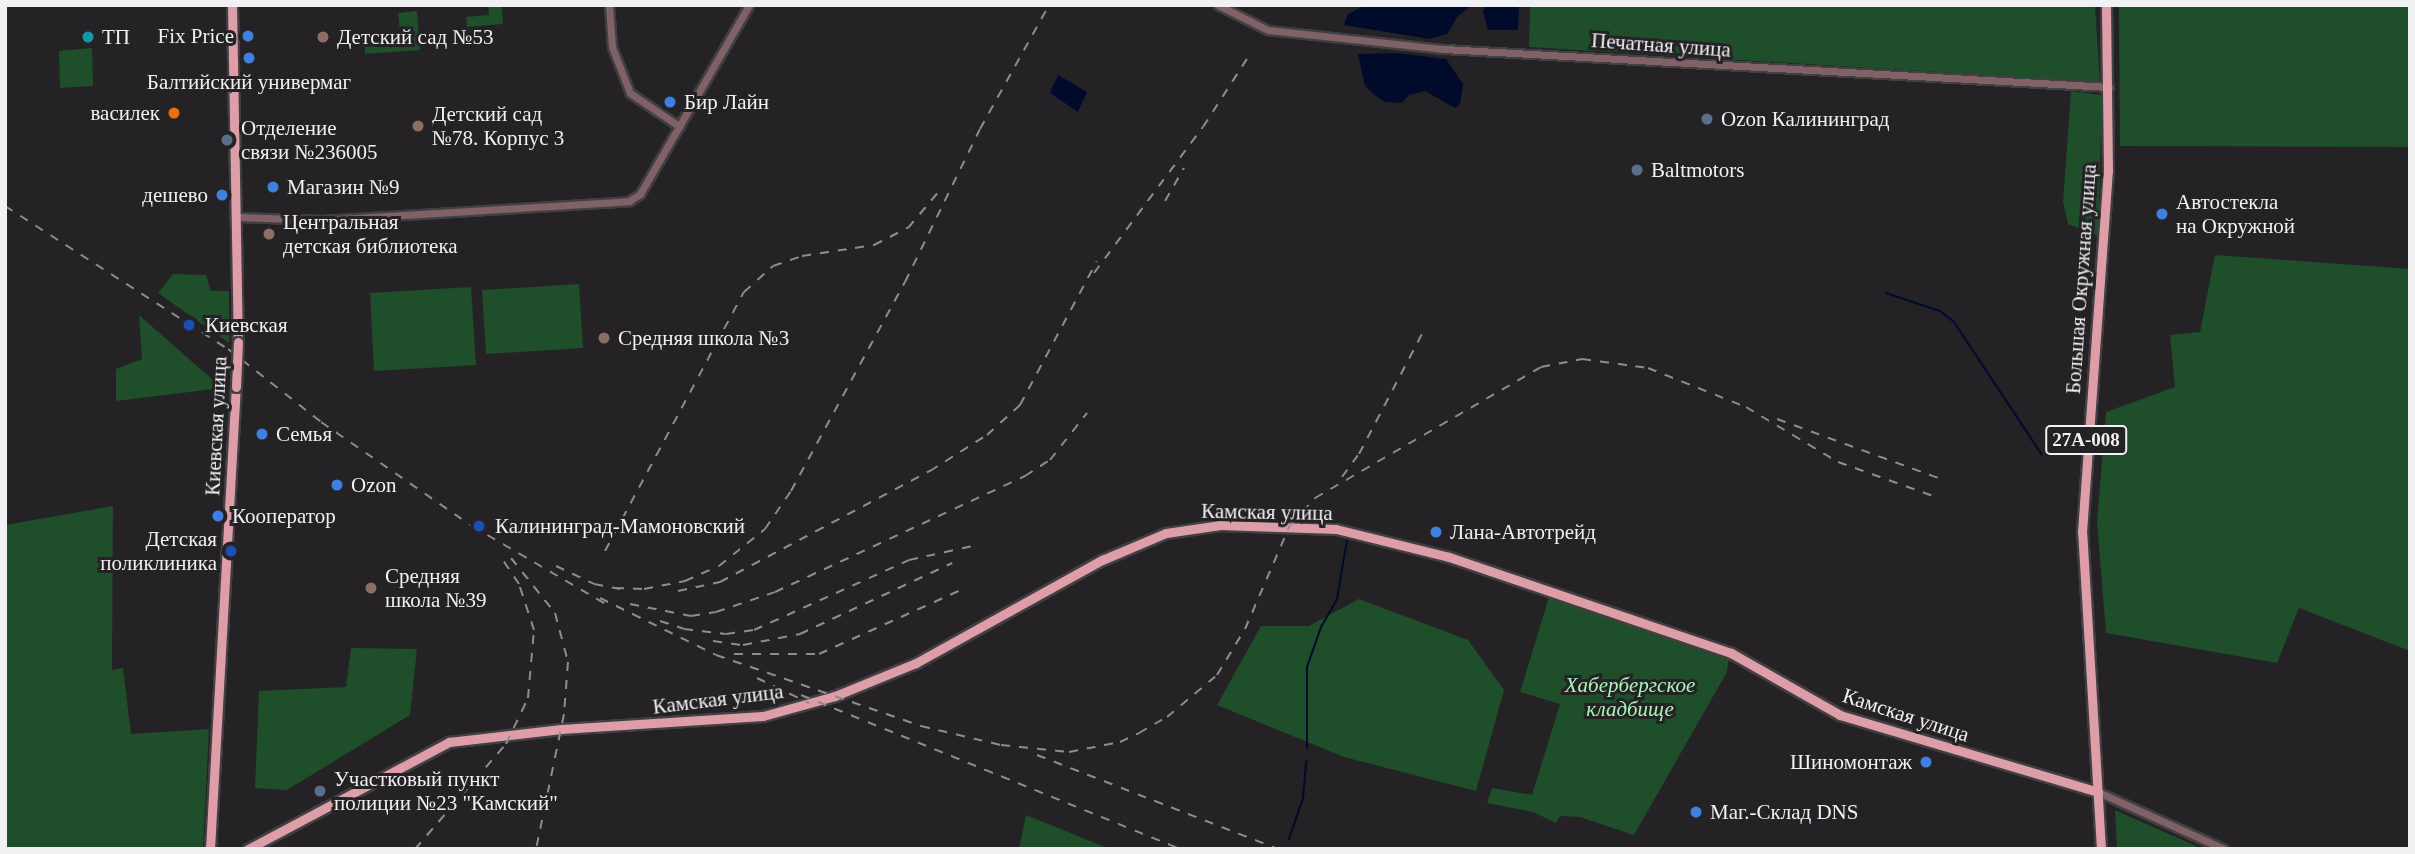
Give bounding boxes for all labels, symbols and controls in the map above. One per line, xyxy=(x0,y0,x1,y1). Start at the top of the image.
place label: Fix Price xyxy=(158,23,234,49)
place label: ТП xyxy=(102,24,130,50)
place label: Детский сад №53 xyxy=(337,24,493,50)
marker: Fix Price xyxy=(240,28,256,44)
street label: Печатная улица xyxy=(1590,28,1732,62)
marker: ТП xyxy=(80,29,96,45)
marker: Детский сад №53 xyxy=(315,29,331,45)
marker: Балтийский универмаг xyxy=(241,50,257,66)
place label: Балтийский универмаг xyxy=(147,69,351,95)
place label: Бир Лайн xyxy=(684,89,769,115)
marker: Бир Лайн xyxy=(662,94,678,110)
place label: василек xyxy=(90,100,160,126)
place label: Детский сад №78. Корпус 3 xyxy=(432,101,564,151)
marker: василек xyxy=(166,105,182,121)
place label: Ozon Калининград xyxy=(1721,106,1890,132)
marker: Ozon Калининград xyxy=(1699,111,1715,127)
place label: Отделение связи №236005 xyxy=(241,115,377,165)
marker: Детский сад №78. Корпус 3 xyxy=(410,118,426,134)
marker: Отделение связи №236005 xyxy=(219,132,235,148)
place label: Baltmotors xyxy=(1651,157,1744,183)
marker: Baltmotors xyxy=(1629,162,1645,178)
street label: Большая Окружная улица xyxy=(2060,163,2102,395)
place label: Магазин №9 xyxy=(287,174,399,200)
marker: Магазин №9 xyxy=(265,179,281,195)
place label: дешево xyxy=(142,182,208,208)
marker: дешево xyxy=(214,187,230,203)
place label: Автостекла на Окружной xyxy=(2176,189,2295,239)
marker: Автостекла на Окружной xyxy=(2154,206,2170,222)
place label: Центральная детская библиотека xyxy=(283,209,458,259)
marker: Центральная детская библиотека xyxy=(261,226,277,242)
place label: Киевская xyxy=(205,312,288,338)
marker: Киевская xyxy=(179,315,199,335)
place label: Средняя школа №3 xyxy=(618,325,789,351)
marker: Средняя школа №3 xyxy=(596,330,612,346)
street label: Киевская улица xyxy=(200,356,232,496)
place label: Семья xyxy=(276,421,332,447)
road number: 27А-008 xyxy=(2044,424,2128,456)
marker: Семья xyxy=(254,426,270,442)
place label: Ozon xyxy=(351,472,396,498)
marker: Ozon xyxy=(329,477,345,493)
street label: Камская улица xyxy=(1201,498,1333,526)
place label: Кооператор xyxy=(232,503,336,529)
marker: Кооператор xyxy=(210,508,226,524)
place label: Калининград-Мамоновский xyxy=(495,513,745,539)
marker: Калининград-Мамоновский xyxy=(469,516,489,536)
place label: Лана-Автотрейд xyxy=(1450,519,1596,545)
marker: Лана-Автотрейд xyxy=(1428,524,1444,540)
place label: Детская поликлиника xyxy=(100,526,217,576)
marker: Детская поликлиника xyxy=(223,543,239,559)
place label: Средняя школа №39 xyxy=(385,563,487,613)
marker: Средняя школа №39 xyxy=(363,580,379,596)
park label: Хабербергское кладбище xyxy=(1565,672,1695,722)
street label: Камская улица xyxy=(651,678,785,720)
street label: Камская улица xyxy=(1840,683,1972,747)
place label: Шиномонтаж xyxy=(1790,749,1912,775)
marker: Шиномонтаж xyxy=(1918,754,1934,770)
place label: Участковый пункт полиции №23 "Камский" xyxy=(334,766,558,816)
marker: Участковый пункт полиции №23 "Камский" xyxy=(312,783,328,799)
place label: Маг.-Склад DNS xyxy=(1710,799,1858,825)
marker: Маг.-Склад DNS xyxy=(1688,804,1704,820)

